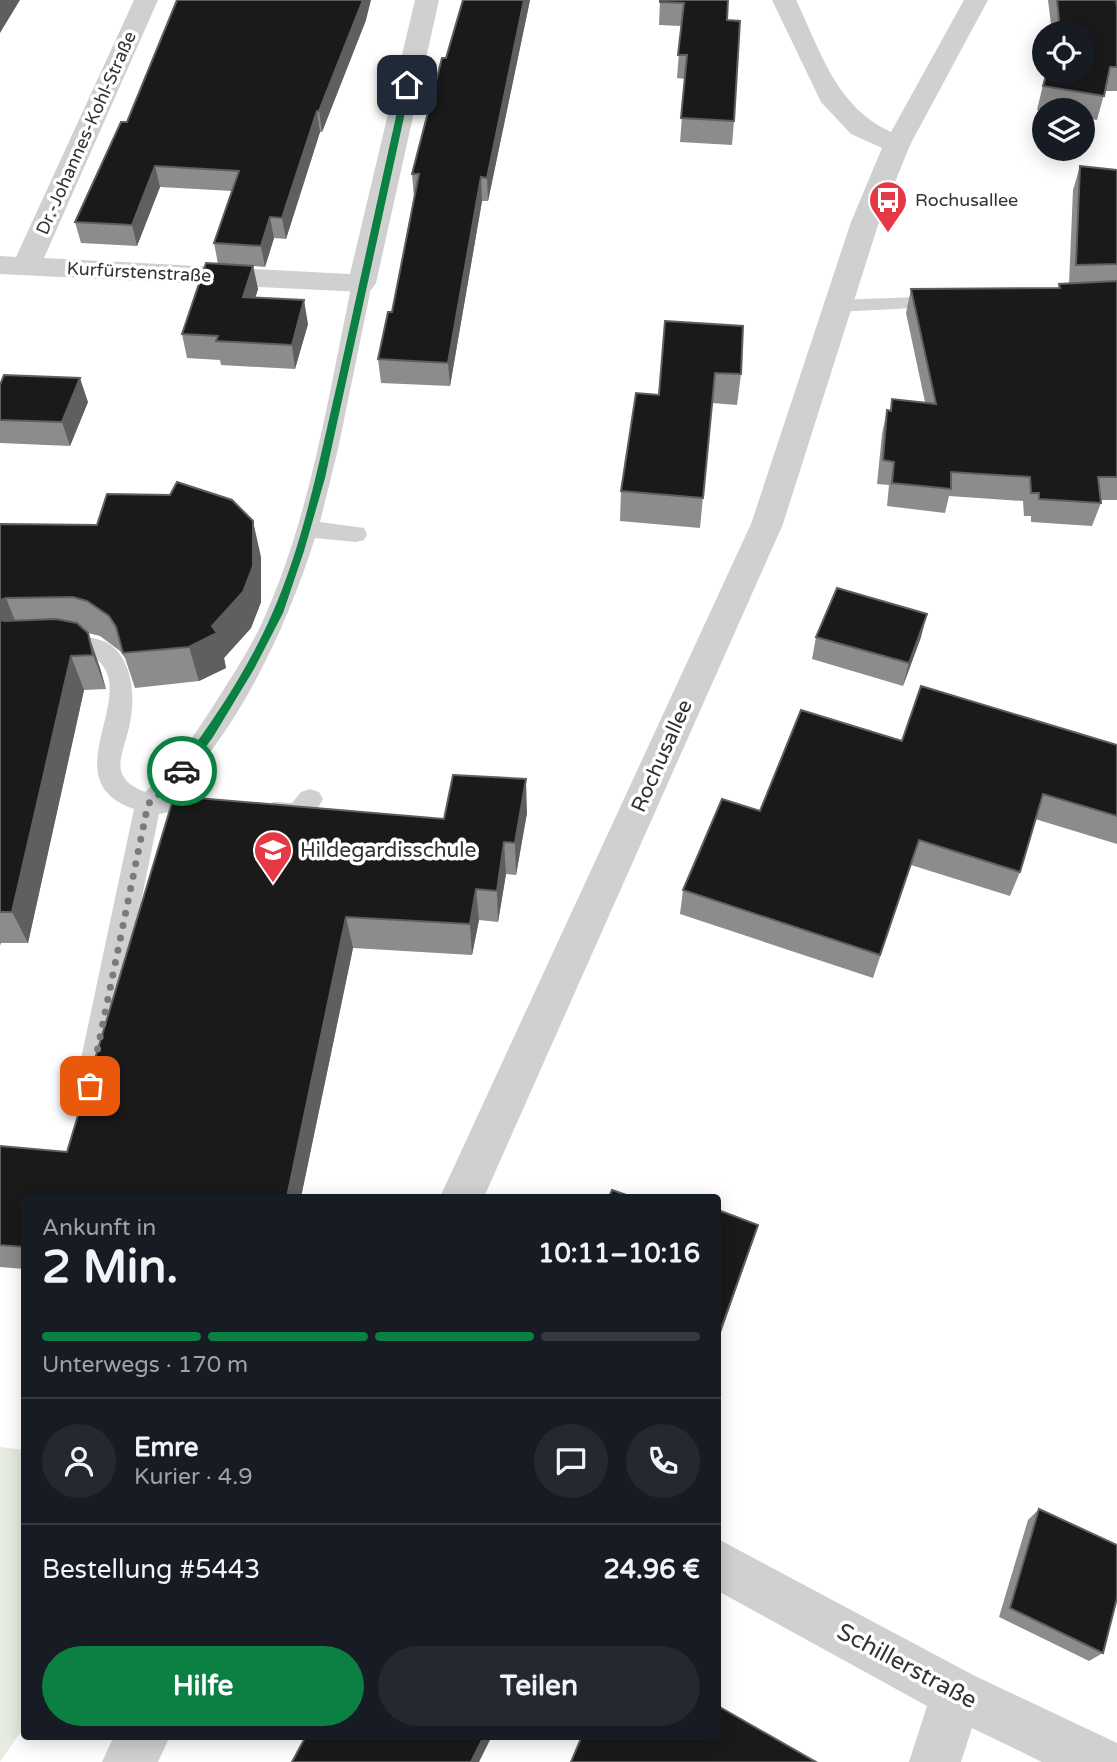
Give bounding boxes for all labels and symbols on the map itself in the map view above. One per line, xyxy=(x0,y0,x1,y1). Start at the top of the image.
street label: Dr.-Johannes-Kohl-Straße xyxy=(31,28,141,238)
pin xyxy=(377,55,437,115)
bus stop icon: Rochusallee xyxy=(867,179,909,234)
place label: Rochusallee xyxy=(915,189,1018,211)
street label: Kurfürstenstraße xyxy=(66,257,212,287)
street label: Rochusallee xyxy=(626,696,698,816)
courier xyxy=(147,736,217,806)
school or university icon: Hildegardisschule xyxy=(252,829,294,884)
place label: Hildegardisschule xyxy=(300,838,477,863)
pin xyxy=(60,1056,120,1116)
street label: Schillerstraße xyxy=(832,1617,982,1715)

